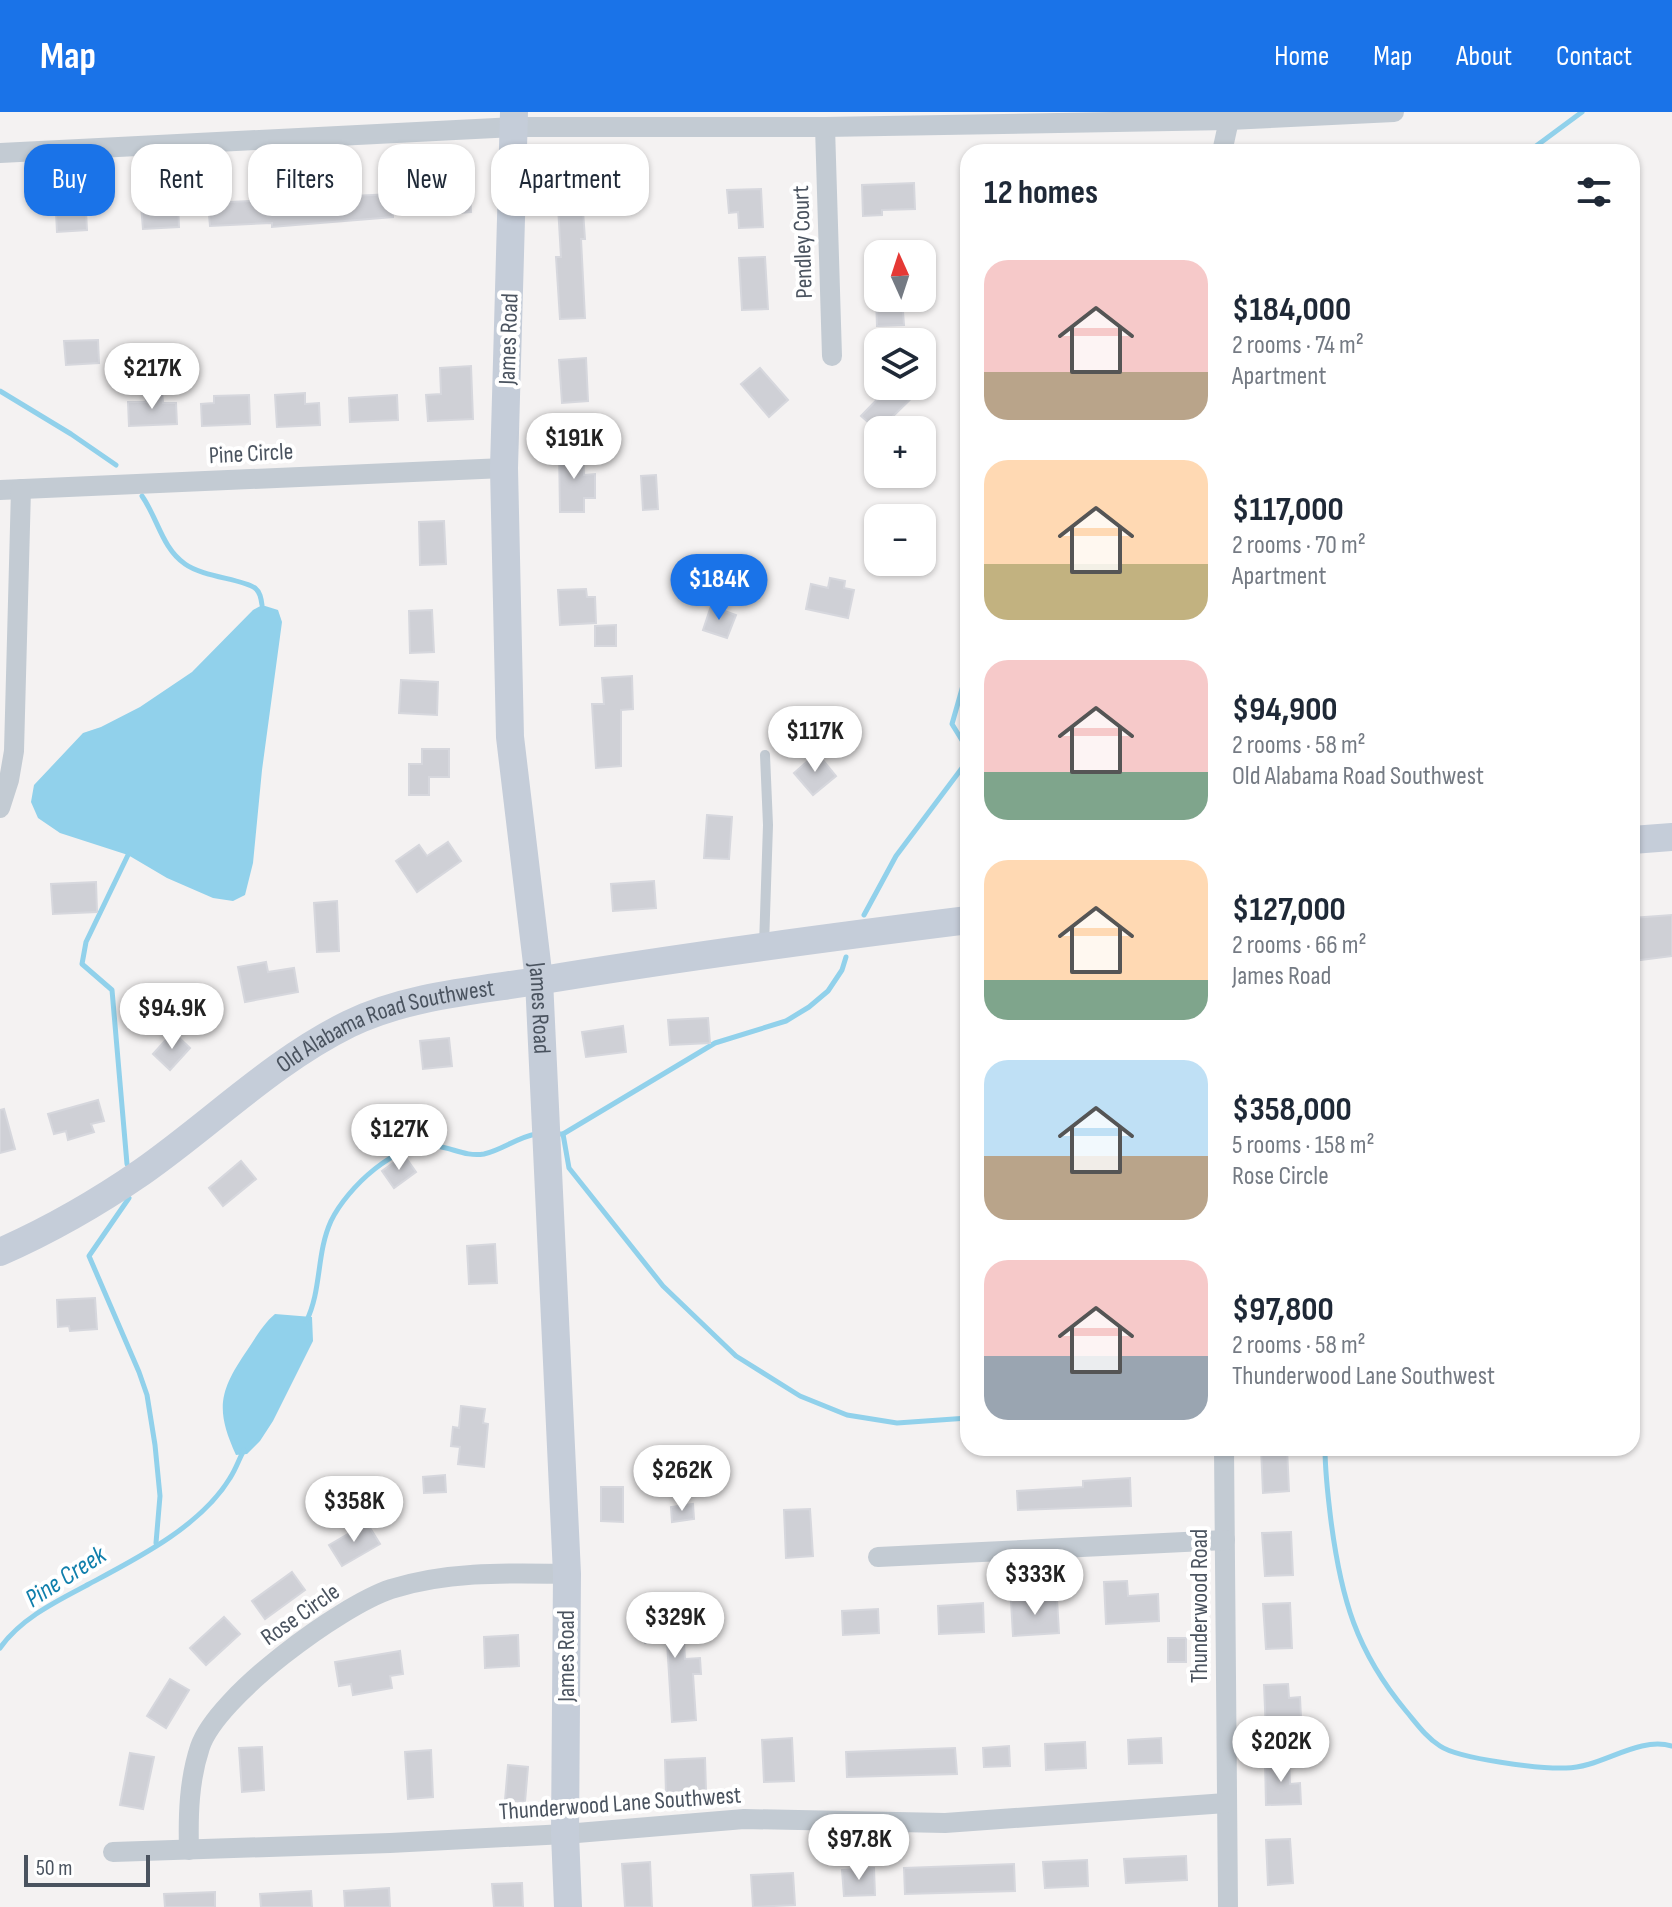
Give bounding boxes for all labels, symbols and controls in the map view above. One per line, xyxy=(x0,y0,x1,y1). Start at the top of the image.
text: Map xyxy=(40,34,96,79)
text: Home xyxy=(1274,40,1329,73)
text: Map xyxy=(1373,40,1412,73)
text: About xyxy=(1456,40,1512,73)
text: Contact xyxy=(1556,40,1632,73)
chip: Buy xyxy=(24,144,115,216)
chip: Rent xyxy=(131,144,232,216)
chip: Filters xyxy=(248,144,362,216)
chip: New xyxy=(378,144,475,216)
chip: Apartment xyxy=(491,144,649,216)
icon: filters xyxy=(1572,170,1616,214)
text: 12 homes xyxy=(984,172,1098,213)
street label: Pendley Court xyxy=(786,185,819,299)
north arrow xyxy=(864,240,936,312)
map controls xyxy=(864,240,936,576)
text: $184,000 xyxy=(1232,289,1351,330)
icon: home xyxy=(1048,292,1144,388)
street label: James Road xyxy=(492,293,525,386)
button: layers xyxy=(864,328,936,400)
text: 2 rooms · 74 m² xyxy=(1232,330,1364,361)
pin: $217K xyxy=(96,343,208,411)
text: $217K xyxy=(122,353,182,384)
text: Apartment xyxy=(1232,361,1326,392)
pin: $191K xyxy=(518,413,630,481)
button: + xyxy=(864,416,936,488)
text: $191K xyxy=(544,423,604,454)
street label: Pine Circle xyxy=(208,437,294,470)
text: $117,000 xyxy=(1232,489,1344,530)
icon: home xyxy=(1048,492,1144,588)
button: − xyxy=(864,504,936,576)
text: 2 rooms · 70 m² xyxy=(1232,530,1366,561)
pin: $184K xyxy=(663,554,775,622)
text: Apartment xyxy=(1232,561,1326,592)
text: $184K xyxy=(689,564,750,595)
text: $94,900 xyxy=(1232,689,1338,730)
icon: home xyxy=(1048,692,1144,788)
pin: $117K xyxy=(759,706,871,774)
text: $117K xyxy=(786,716,844,747)
text: 2 rooms · 58 m² xyxy=(1232,730,1366,761)
text: Old Alabama Road Southwest xyxy=(1232,761,1484,792)
text: $127,000 xyxy=(1232,889,1346,930)
icon: home xyxy=(1048,892,1144,988)
text: 2 rooms · 66 m² xyxy=(1232,930,1367,961)
street label: James Road xyxy=(522,960,556,1055)
text: James Road xyxy=(1232,961,1331,992)
street label: Old Alabama Road Southwest xyxy=(271,973,496,1079)
pin: $94.9K xyxy=(107,983,237,1051)
text: $94.9K xyxy=(138,993,206,1024)
text: $358,000 xyxy=(1232,1089,1352,1130)
icon: home xyxy=(1048,1092,1144,1188)
pin: $127K xyxy=(343,1104,455,1172)
text: $127K xyxy=(369,1114,429,1145)
text: 5 rooms · 158 m² xyxy=(1232,1130,1375,1161)
text: Rose Circle xyxy=(1232,1161,1329,1192)
text: $97,800 xyxy=(1232,1289,1334,1330)
icon: home xyxy=(1048,1292,1144,1388)
text: 2 rooms · 58 m² xyxy=(1232,1330,1366,1361)
text: Thunderwood Lane Southwest xyxy=(1232,1361,1495,1392)
pin: $262K xyxy=(626,1445,738,1513)
text: $262K xyxy=(651,1455,713,1486)
pin: $358K xyxy=(298,1476,410,1544)
text: $358K xyxy=(323,1486,385,1517)
street label: Thunderwood Road xyxy=(1185,1529,1214,1683)
water label: Pine Creek xyxy=(20,1539,113,1615)
pin: $333K xyxy=(979,1549,1091,1617)
text: $333K xyxy=(1004,1559,1066,1590)
street label: Rose Circle xyxy=(255,1577,345,1652)
pin: $329K xyxy=(619,1592,731,1660)
text: $329K xyxy=(644,1602,706,1633)
street label: James Road xyxy=(552,1610,581,1703)
pin: $202K xyxy=(1225,1716,1337,1784)
text: $202K xyxy=(1250,1726,1312,1757)
street label: Thunderwood Lane Southwest xyxy=(498,1781,742,1826)
pin: $97.8K xyxy=(794,1814,924,1882)
text: $97.8K xyxy=(826,1824,892,1855)
scale bar xyxy=(24,1851,150,1887)
text: 50 m xyxy=(36,1855,72,1882)

